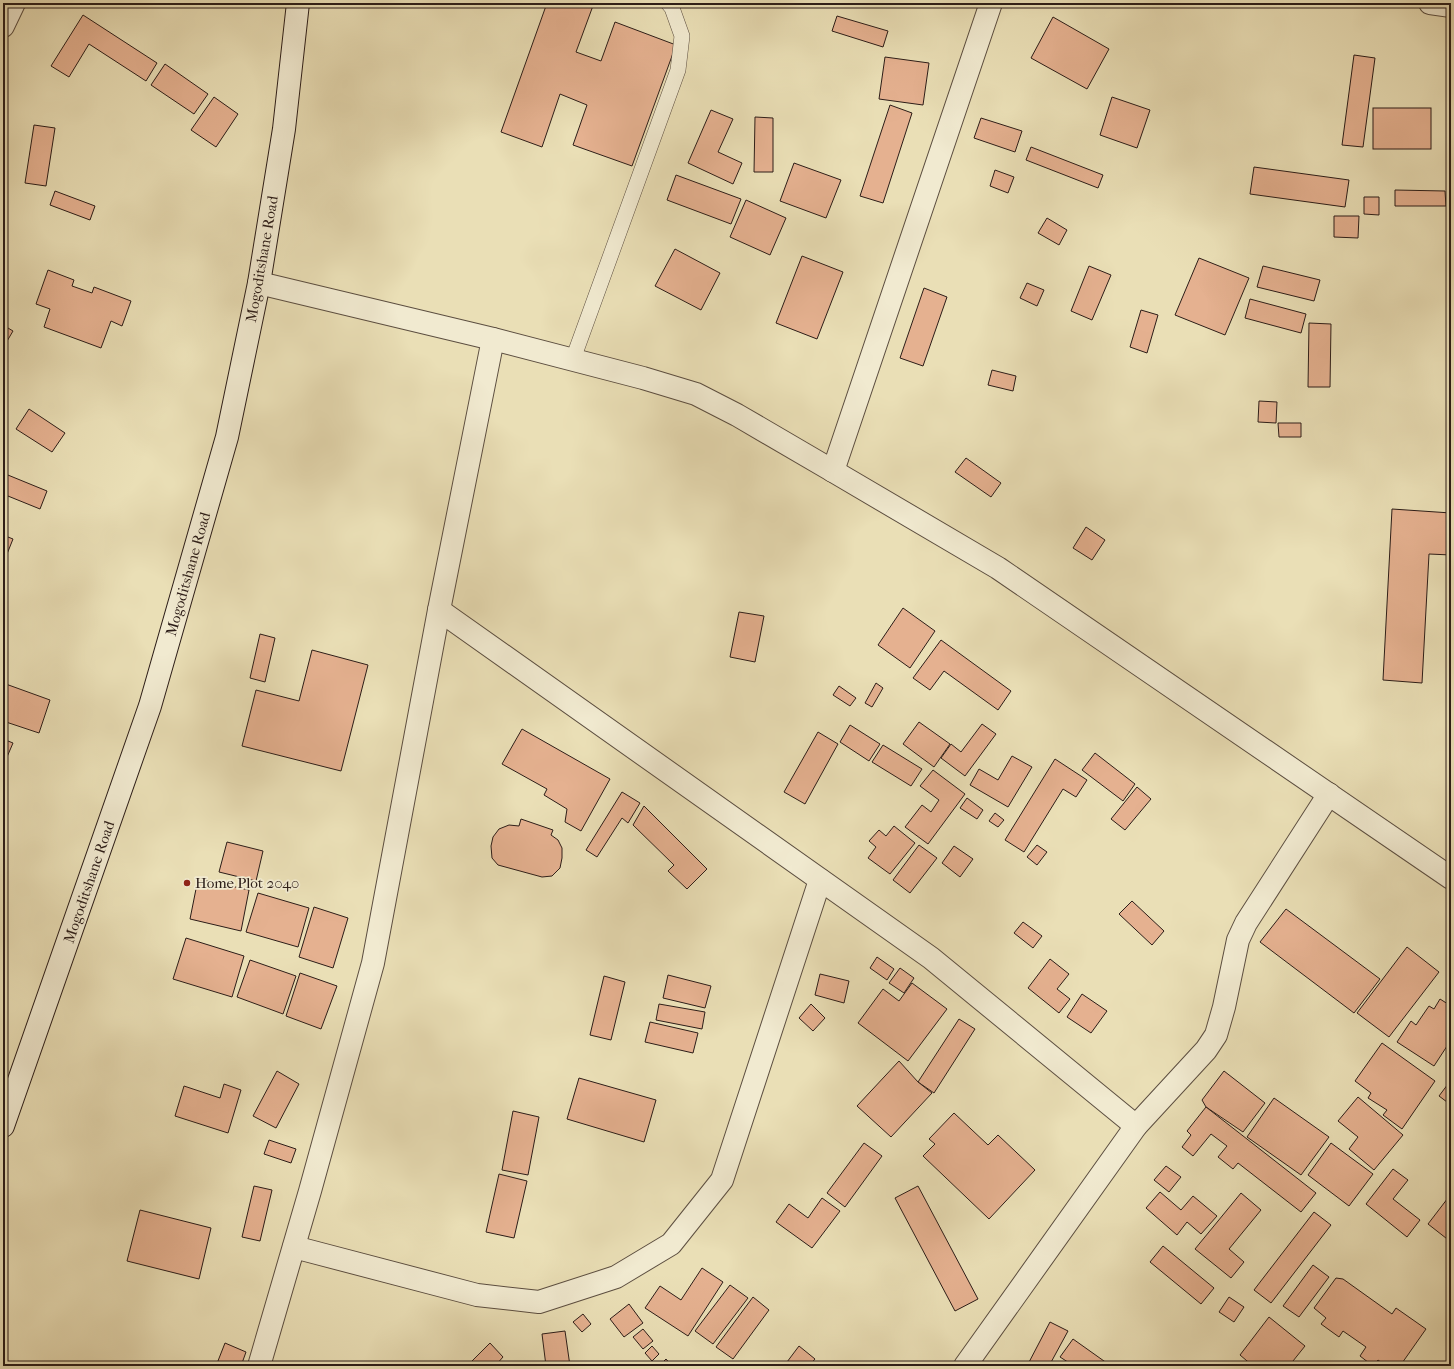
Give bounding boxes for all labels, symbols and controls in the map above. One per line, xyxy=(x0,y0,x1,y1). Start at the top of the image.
street label: Mogoditshane Road xyxy=(242,194,282,324)
street label: Mogoditshane Road xyxy=(162,509,215,638)
street label: Mogoditshane Road xyxy=(60,818,119,945)
place label: Home Plot 2040 xyxy=(195,874,299,892)
marker: Home Plot 2040 xyxy=(182,878,192,888)

